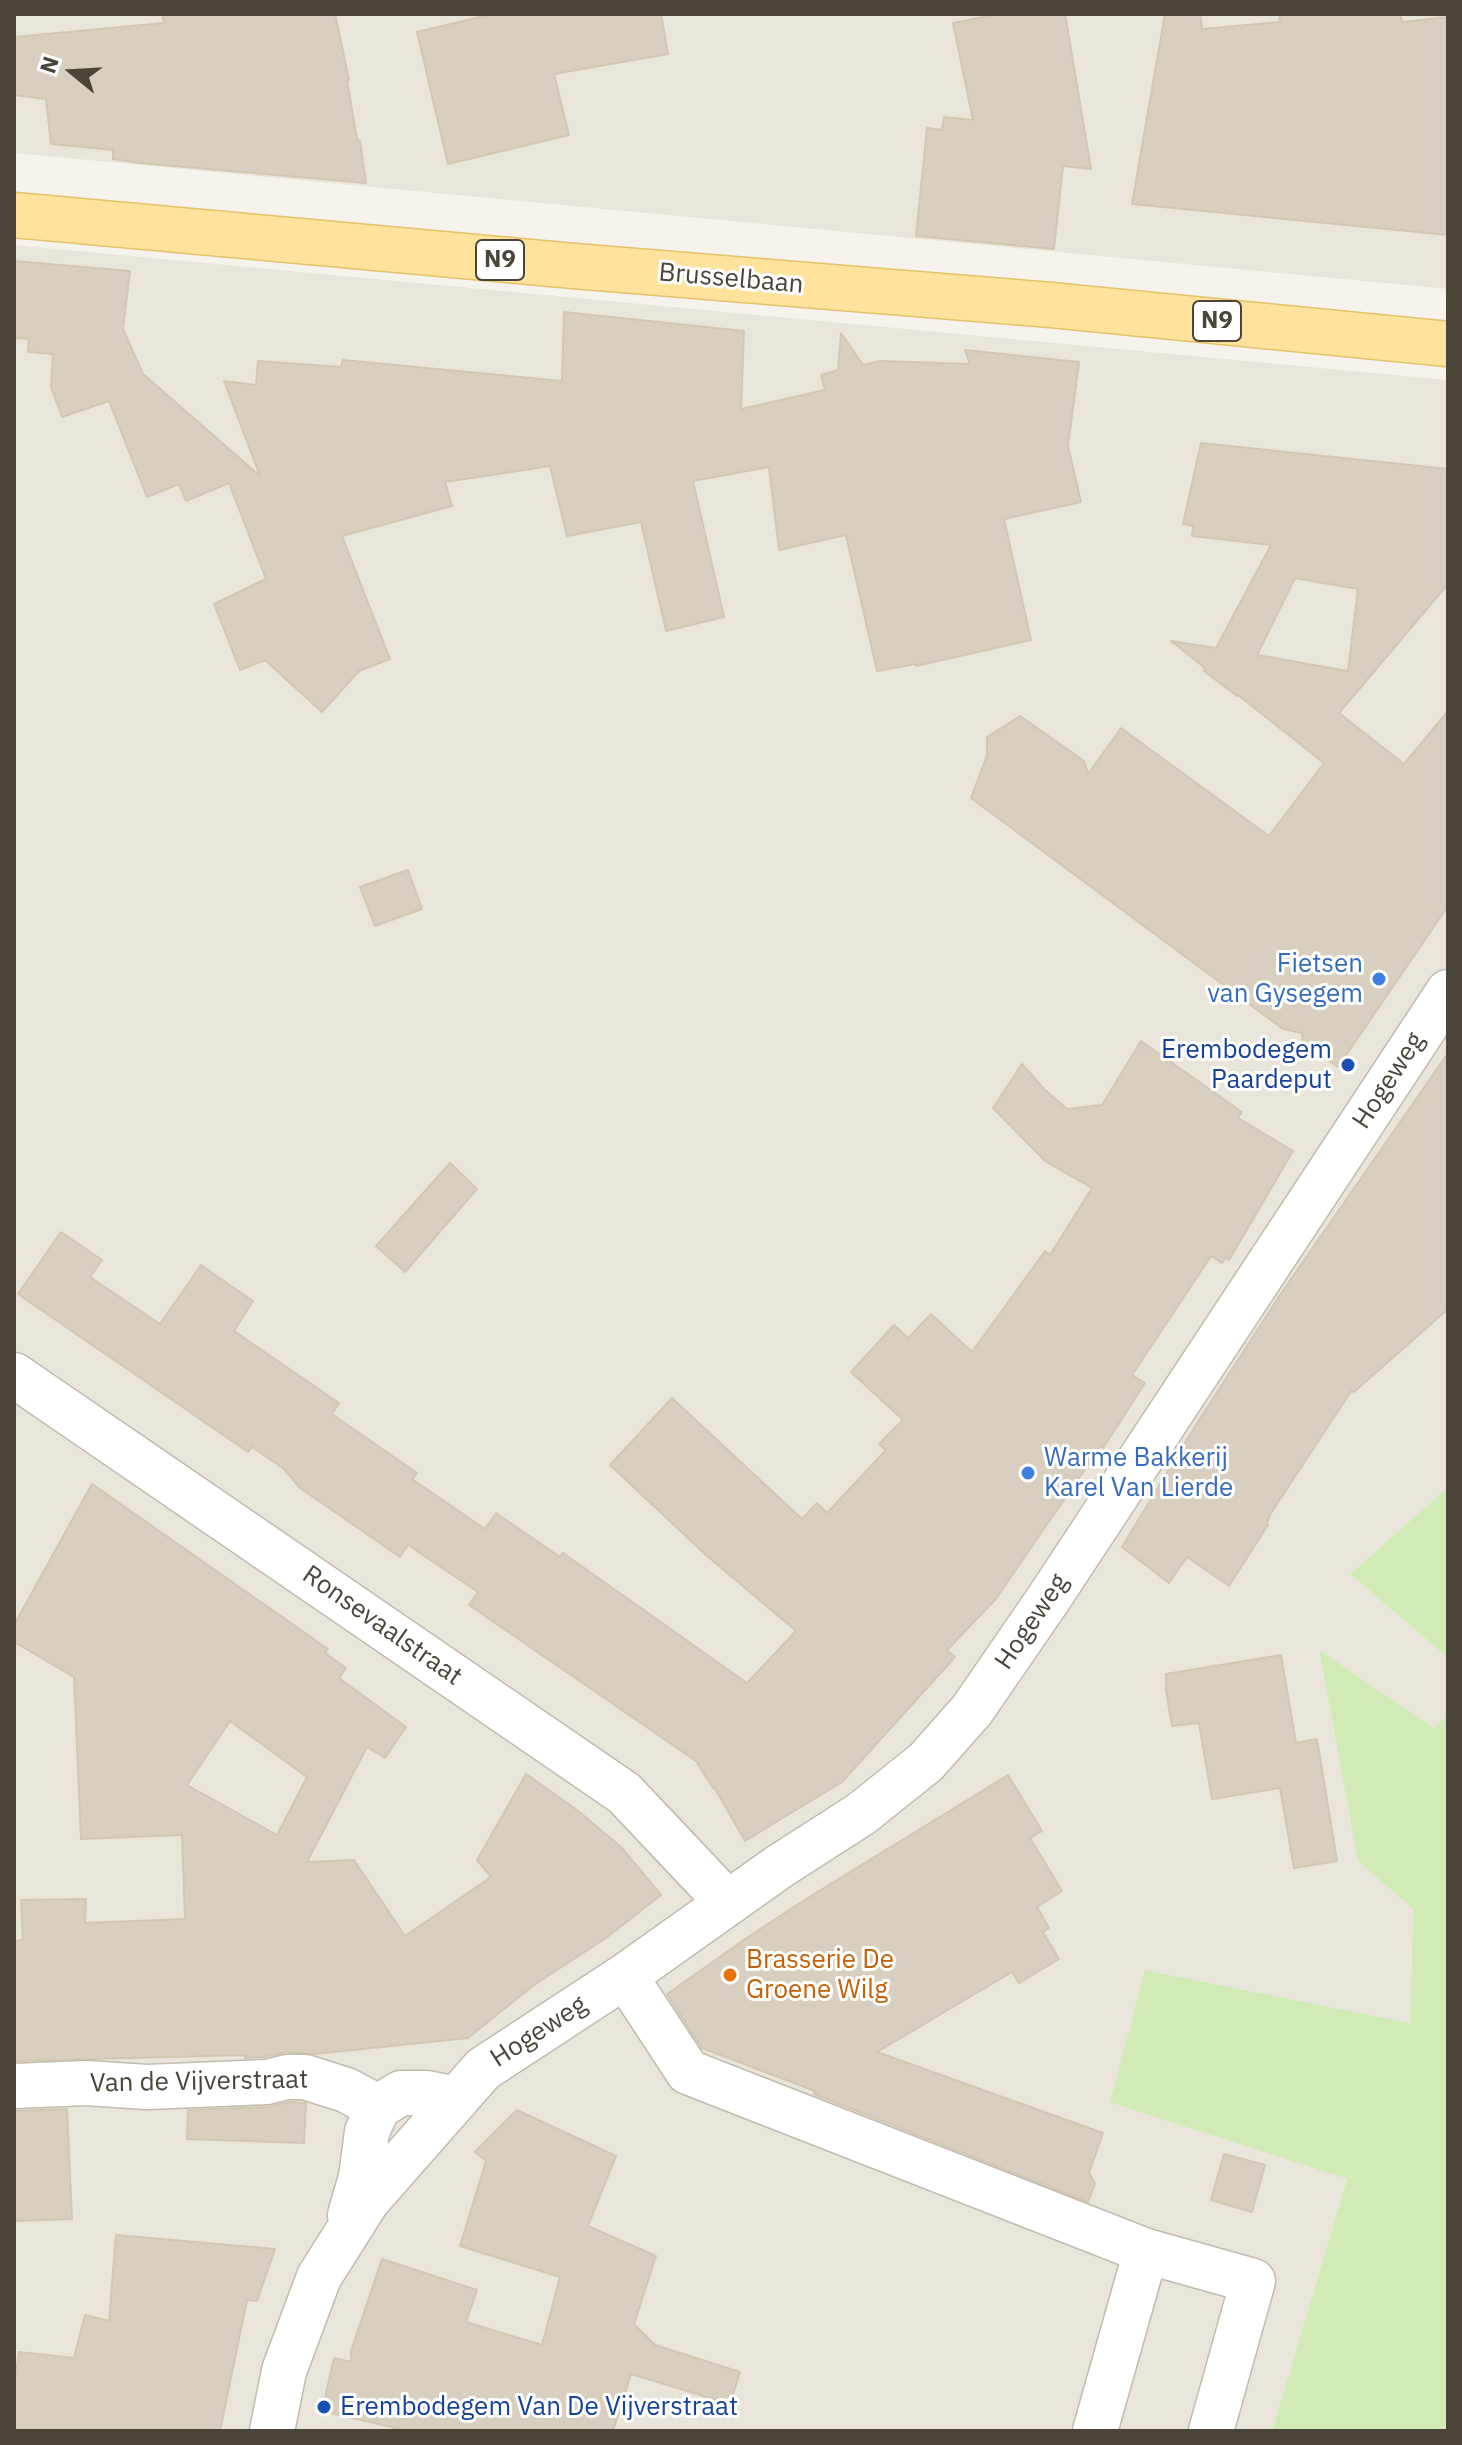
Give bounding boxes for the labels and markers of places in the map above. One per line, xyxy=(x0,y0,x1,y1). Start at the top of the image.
place label: Fietsen van Gysegem xyxy=(1207,948,1363,1010)
marker: Fietsen van Gysegem xyxy=(1370,970,1388,988)
place label: Erembodegem Paardeput xyxy=(1161,1034,1332,1096)
marker: Erembodegem Paardeput xyxy=(1339,1056,1357,1074)
place label: Warme Bakkerij Karel Van Lierde xyxy=(1044,1442,1233,1504)
marker: Warme Bakkerij Karel Van Lierde xyxy=(1019,1464,1037,1482)
place label: Brasserie De Groene Wilg xyxy=(746,1944,894,2006)
marker: Brasserie De Groene Wilg xyxy=(721,1966,739,1984)
place label: Erembodegem Van De Vijverstraat xyxy=(340,2391,738,2423)
marker: Erembodegem Van De Vijverstraat xyxy=(315,2398,333,2416)

